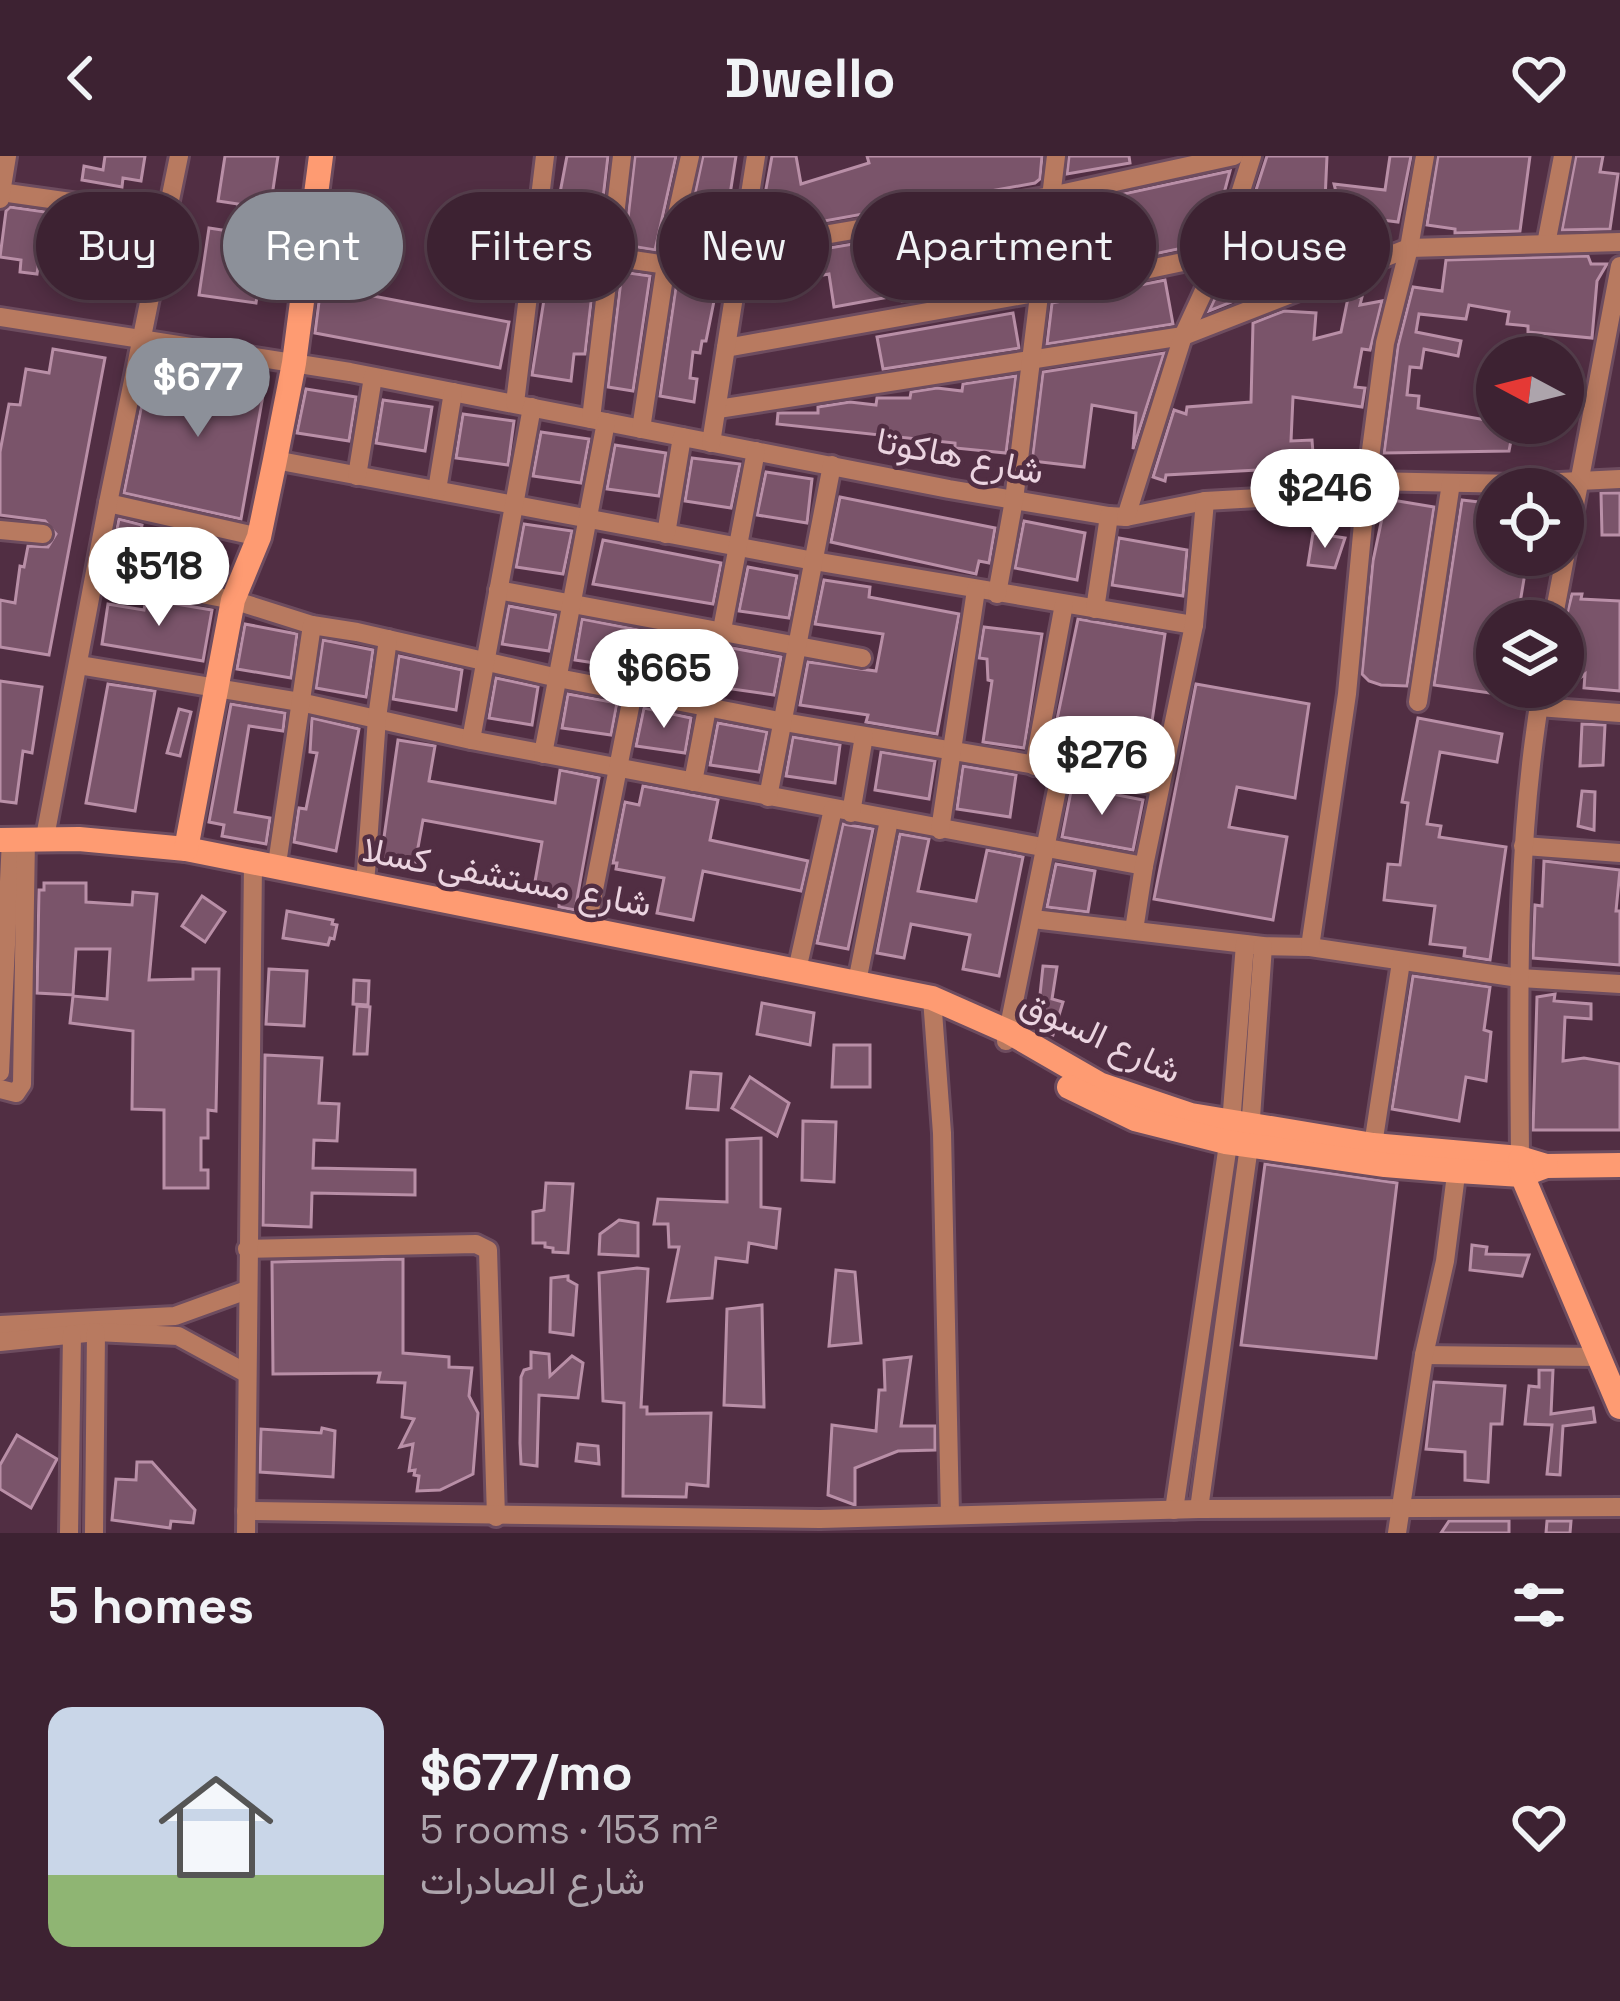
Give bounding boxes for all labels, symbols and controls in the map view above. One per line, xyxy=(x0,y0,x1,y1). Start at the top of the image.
text: Dwello xyxy=(724,44,896,113)
icon: back xyxy=(48,45,114,111)
icon: heart xyxy=(1506,45,1572,111)
chip: Buy xyxy=(36,192,199,300)
chip: Rent xyxy=(223,192,403,300)
chip: Filters xyxy=(427,192,635,300)
chip: New xyxy=(659,192,829,300)
chip: Apartment xyxy=(853,192,1156,300)
chip: House xyxy=(1180,192,1390,300)
north arrow xyxy=(1476,336,1584,444)
map controls xyxy=(1476,336,1584,708)
pin: $677 xyxy=(127,338,269,440)
text: $677 xyxy=(153,352,243,401)
street label: شارع هاكوتا xyxy=(872,417,1048,496)
pin: $246 xyxy=(1254,449,1396,551)
text: $246 xyxy=(1277,463,1373,512)
button: locate xyxy=(1476,468,1584,576)
pin: $518 xyxy=(88,527,230,629)
text: $518 xyxy=(115,541,203,590)
button: layers xyxy=(1476,600,1584,708)
pin: $665 xyxy=(593,629,735,731)
text: $665 xyxy=(616,643,712,692)
pin: $276 xyxy=(1031,716,1173,818)
text: $276 xyxy=(1056,730,1148,779)
street label: شارع مستشفى كسلا xyxy=(359,826,655,929)
street label: شارع السوق xyxy=(1013,980,1189,1095)
icon: filters xyxy=(1506,1572,1572,1638)
text: 5 homes xyxy=(48,1573,254,1638)
text: $677/mo xyxy=(420,1740,633,1805)
icon: home xyxy=(144,1755,288,1899)
icon: heart xyxy=(1506,1794,1572,1860)
text: 5 rooms · 153 m² xyxy=(420,1805,718,1854)
text: شارع الصادرات xyxy=(420,1856,645,1905)

